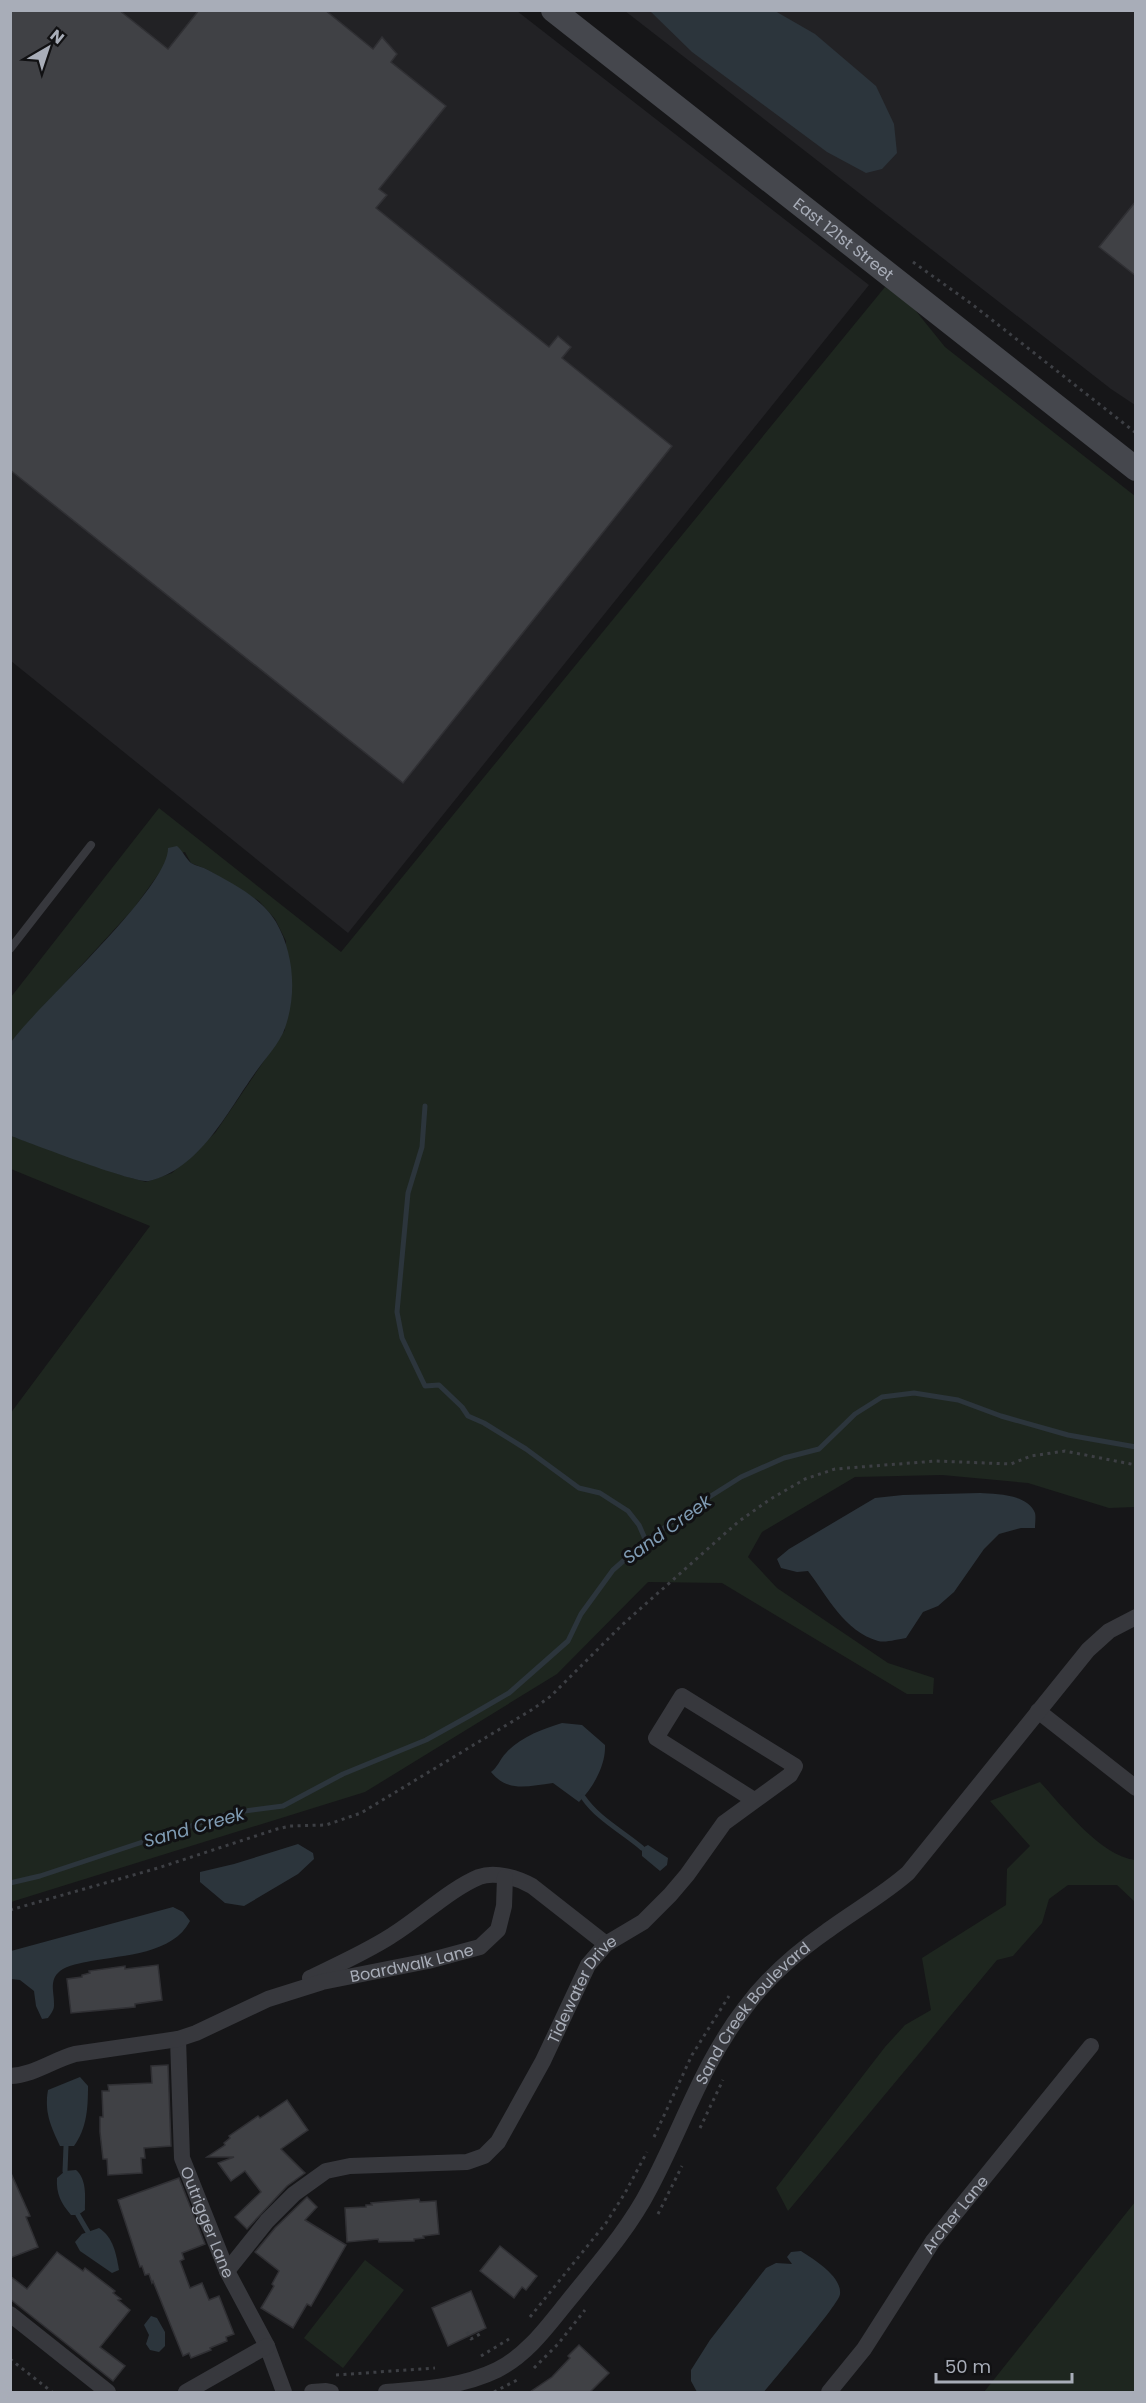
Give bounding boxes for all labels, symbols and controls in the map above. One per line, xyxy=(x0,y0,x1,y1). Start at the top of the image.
north arrow xyxy=(18,18,78,78)
text: N xyxy=(45,24,69,49)
street label: East 121st Street xyxy=(789,192,899,286)
water label: Sand Creek xyxy=(618,1488,717,1570)
water label: Sand Creek xyxy=(141,1800,248,1853)
street label: Tidewater Drive xyxy=(541,1929,621,2047)
street label: Sand Creek Boulevard xyxy=(689,1936,815,2088)
street label: Boardwalk Lane xyxy=(348,1938,476,1988)
street label: Outrigger Lane xyxy=(175,2163,240,2282)
street label: Archer Lane xyxy=(916,2170,993,2258)
scale bar xyxy=(936,2346,1072,2384)
text: 50 m xyxy=(945,2354,991,2379)

